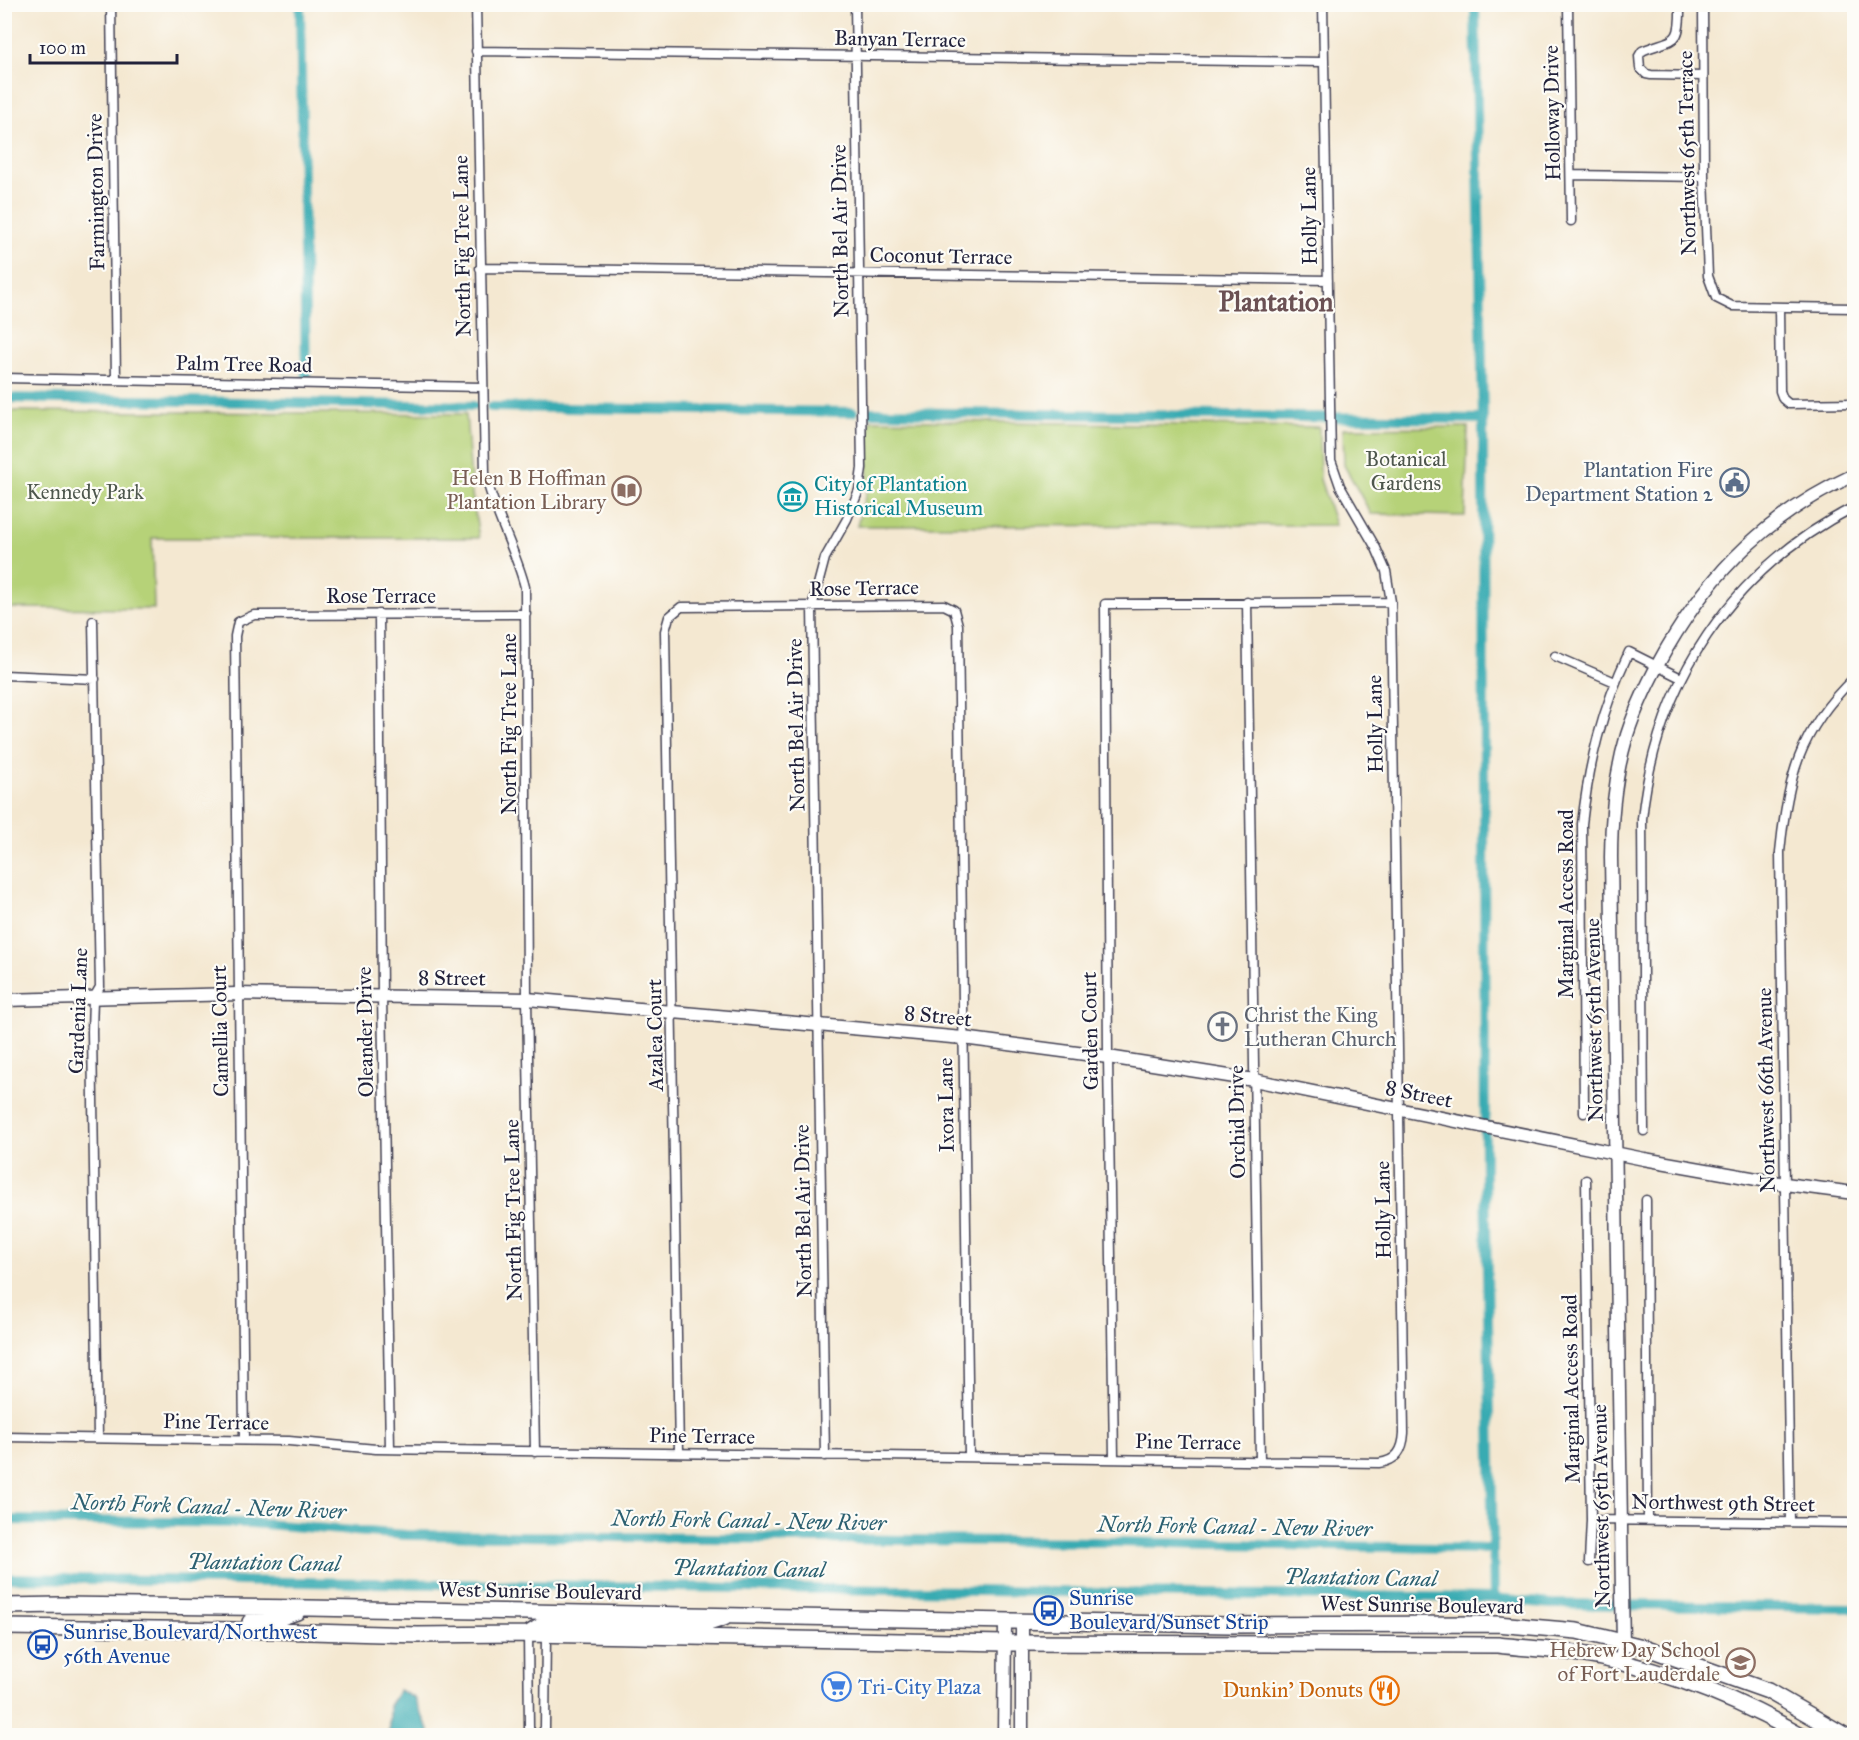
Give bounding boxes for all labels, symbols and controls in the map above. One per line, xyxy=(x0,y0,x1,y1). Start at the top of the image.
street label: Banyan Terrace xyxy=(834,25,966,53)
scale bar xyxy=(30,27,177,65)
text: 100 m xyxy=(39,37,86,59)
street label: Holloway Drive xyxy=(1538,45,1566,181)
street label: Northwest 65th Terrace xyxy=(1672,50,1702,256)
street label: Farmington Drive xyxy=(82,113,110,271)
street label: North Bel Air Drive xyxy=(825,144,855,318)
street label: North Fig Tree Lane xyxy=(447,155,477,337)
street label: Holly Lane xyxy=(1295,166,1323,265)
street label: Coconut Terrace xyxy=(869,242,1013,270)
district label: Plantation xyxy=(1219,285,1334,318)
street label: Palm Tree Road xyxy=(175,350,313,378)
park label: Botanical Gardens xyxy=(1365,446,1447,496)
place label: Plantation Fire Department Station 2 xyxy=(1525,457,1714,507)
place label: Helen B Hoffman Plantation Library xyxy=(446,465,607,515)
public building icon: Plantation Fire Department Station 2 xyxy=(1718,466,1750,498)
place label: City of Plantation Historical Museum xyxy=(814,471,983,521)
library icon: Helen B Hoffman Plantation Library xyxy=(611,474,643,506)
park label: Kennedy Park xyxy=(26,479,144,505)
museum icon: City of Plantation Historical Museum xyxy=(777,480,809,512)
street label: Rose Terrace xyxy=(809,574,919,602)
street label: Rose Terrace xyxy=(326,583,436,609)
street label: North Fig Tree Lane xyxy=(496,633,522,815)
street label: North Bel Air Drive xyxy=(781,638,811,812)
street label: Holly Lane xyxy=(1361,674,1389,773)
street label: Marginal Access Road xyxy=(1553,809,1579,999)
street label: Northwest 65th Avenue xyxy=(1579,918,1609,1122)
street label: Gardenia Lane xyxy=(63,947,93,1075)
street label: Camellia Court xyxy=(206,964,234,1097)
street label: 8 Street xyxy=(418,964,487,992)
street label: Oleander Drive xyxy=(351,966,379,1098)
street label: Garden Court xyxy=(1076,971,1104,1091)
street label: Azalea Court xyxy=(641,978,669,1092)
street label: Northwest 66th Avenue xyxy=(1751,987,1781,1193)
street label: 8 Street xyxy=(903,1000,974,1033)
place label: Christ the King Lutheran Church xyxy=(1244,1002,1397,1052)
church icon: Christ the King Lutheran Church xyxy=(1207,1011,1239,1043)
street label: Ixora Lane xyxy=(932,1057,960,1153)
street label: Orchid Drive xyxy=(1223,1065,1251,1179)
street label: 8 Street xyxy=(1383,1074,1455,1114)
street label: North Fig Tree Lane xyxy=(498,1119,528,1301)
street label: North Bel Air Drive xyxy=(788,1124,818,1298)
street label: Holly Lane xyxy=(1369,1160,1397,1259)
street label: Marginal Access Road xyxy=(1556,1294,1586,1484)
street label: Northwest 65th Avenue xyxy=(1586,1404,1616,1608)
street label: Pine Terrace xyxy=(163,1408,270,1436)
street label: Pine Terrace xyxy=(649,1422,756,1450)
street label: Pine Terrace xyxy=(1135,1428,1242,1456)
water label: North Fork Canal - New River xyxy=(69,1488,349,1525)
street label: Northwest 9th Street xyxy=(1631,1488,1816,1518)
water label: North Fork Canal - New River xyxy=(609,1505,888,1536)
water label: North Fork Canal - New River xyxy=(1095,1511,1374,1542)
water label: Plantation Canal xyxy=(187,1548,343,1577)
water label: Plantation Canal xyxy=(672,1554,828,1583)
water label: Plantation Canal xyxy=(1284,1563,1440,1592)
street label: West Sunrise Boulevard xyxy=(438,1576,643,1606)
place label: Sunrise Boulevard/Sunset Strip xyxy=(1069,1585,1269,1635)
street label: West Sunrise Boulevard xyxy=(1320,1590,1525,1620)
bus stop icon: Sunrise Boulevard/Sunset Strip xyxy=(1032,1594,1064,1626)
place label: Sunrise Boulevard/Northwest 56th Avenue xyxy=(63,1619,318,1669)
bus stop icon: Sunrise Boulevard/Northwest 56th Avenue xyxy=(26,1628,58,1660)
place label: Hebrew Day School of Fort Lauderdale xyxy=(1549,1637,1720,1687)
school or university icon: Hebrew Day School of Fort Lauderdale xyxy=(1725,1646,1757,1678)
supermarket icon: Tri-City Plaza xyxy=(821,1671,853,1703)
place label: Tri-City Plaza xyxy=(858,1674,981,1700)
restaurant icon: Dunkin' Donuts xyxy=(1368,1674,1400,1706)
place label: Dunkin' Donuts xyxy=(1222,1677,1363,1703)

